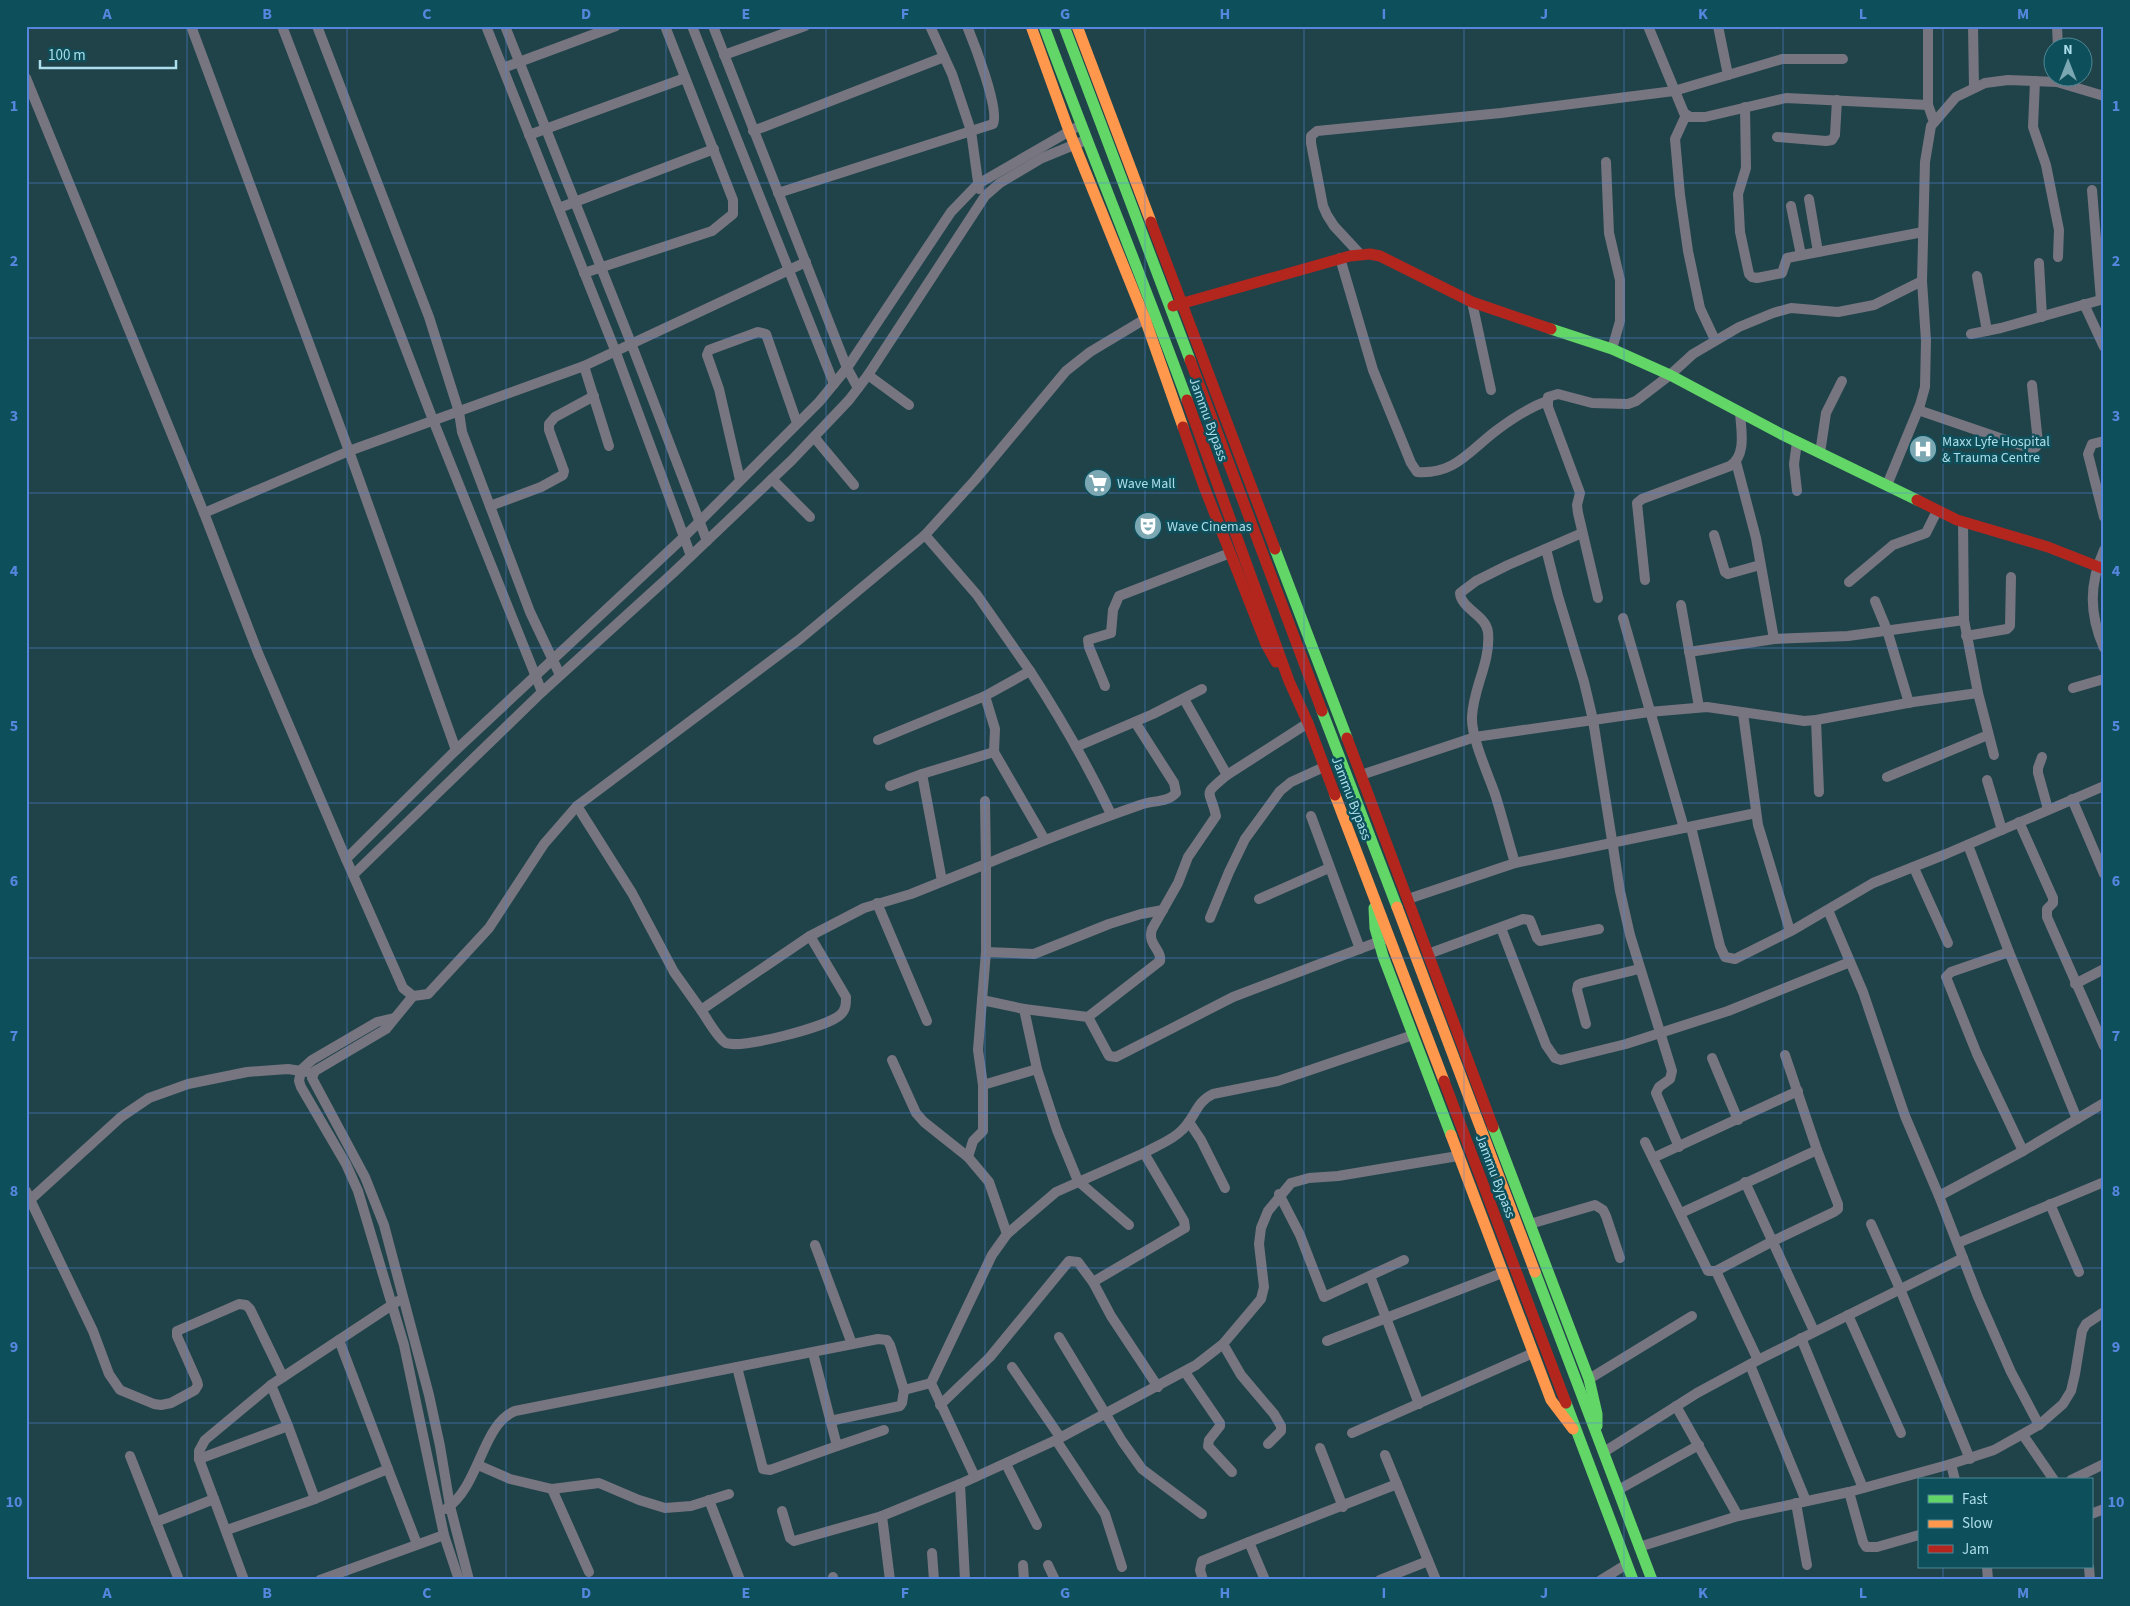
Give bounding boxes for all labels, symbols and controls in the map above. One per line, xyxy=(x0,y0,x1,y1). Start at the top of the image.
text: A xyxy=(101,3,112,25)
text: B xyxy=(262,3,272,25)
text: C xyxy=(422,3,432,25)
text: D xyxy=(581,3,591,25)
text: E xyxy=(742,3,750,25)
text: F xyxy=(901,3,909,25)
text: G xyxy=(1060,3,1070,25)
text: H xyxy=(1220,3,1230,25)
text: I xyxy=(1382,3,1386,25)
text: J xyxy=(1540,3,1548,25)
text: K xyxy=(1698,3,1708,25)
text: L xyxy=(1859,3,1867,25)
text: M xyxy=(2017,3,2029,25)
scale bar xyxy=(40,38,176,70)
north arrow xyxy=(2042,38,2092,88)
text: N xyxy=(2063,40,2073,60)
text: 100 m xyxy=(48,45,86,66)
text: 1 xyxy=(10,95,18,117)
text: 1 xyxy=(2112,95,2120,117)
text: 2 xyxy=(10,250,18,272)
text: 2 xyxy=(2112,250,2120,272)
street label: Jammu Bypass xyxy=(1184,374,1233,464)
text: 3 xyxy=(10,405,18,427)
text: 3 xyxy=(2112,405,2120,427)
place label: Maxx Lyfe Hospital & Trauma Centre xyxy=(1942,432,2050,468)
hospital icon: Maxx Lyfe Hospital & Trauma Centre xyxy=(1908,434,1938,464)
supermarket icon: Wave Mall xyxy=(1083,468,1113,498)
place label: Wave Mall xyxy=(1117,474,1176,494)
theatre icon: Wave Cinemas xyxy=(1133,511,1163,541)
place label: Wave Cinemas xyxy=(1167,517,1252,537)
text: 4 xyxy=(10,560,19,582)
text: 4 xyxy=(2112,560,2121,582)
text: 5 xyxy=(10,715,18,737)
text: 5 xyxy=(2112,715,2120,737)
street label: Jammu Bypass xyxy=(1326,754,1376,843)
text: 6 xyxy=(10,870,18,892)
text: 6 xyxy=(2112,870,2120,892)
text: 7 xyxy=(10,1025,18,1047)
text: 7 xyxy=(2112,1025,2120,1047)
street label: Jammu Bypass xyxy=(1470,1132,1520,1221)
text: 8 xyxy=(10,1180,18,1202)
text: 8 xyxy=(2112,1180,2120,1202)
text: 9 xyxy=(10,1336,18,1358)
text: 9 xyxy=(2112,1336,2120,1358)
legend xyxy=(1918,1478,2092,1568)
text: Fast xyxy=(1962,1489,1988,1510)
text: 10 xyxy=(6,1491,22,1513)
text: 10 xyxy=(2108,1491,2124,1513)
text: Slow xyxy=(1962,1513,1993,1534)
text: Jam xyxy=(1962,1539,1989,1560)
text: A xyxy=(101,1582,112,1604)
text: B xyxy=(262,1582,272,1604)
text: C xyxy=(422,1582,432,1604)
text: D xyxy=(581,1582,591,1604)
text: E xyxy=(742,1582,750,1604)
text: F xyxy=(901,1582,909,1604)
text: G xyxy=(1060,1582,1070,1604)
text: H xyxy=(1220,1582,1230,1604)
text: I xyxy=(1382,1582,1386,1604)
text: J xyxy=(1540,1582,1548,1604)
text: K xyxy=(1698,1582,1708,1604)
text: L xyxy=(1859,1582,1867,1604)
text: M xyxy=(2017,1582,2029,1604)

